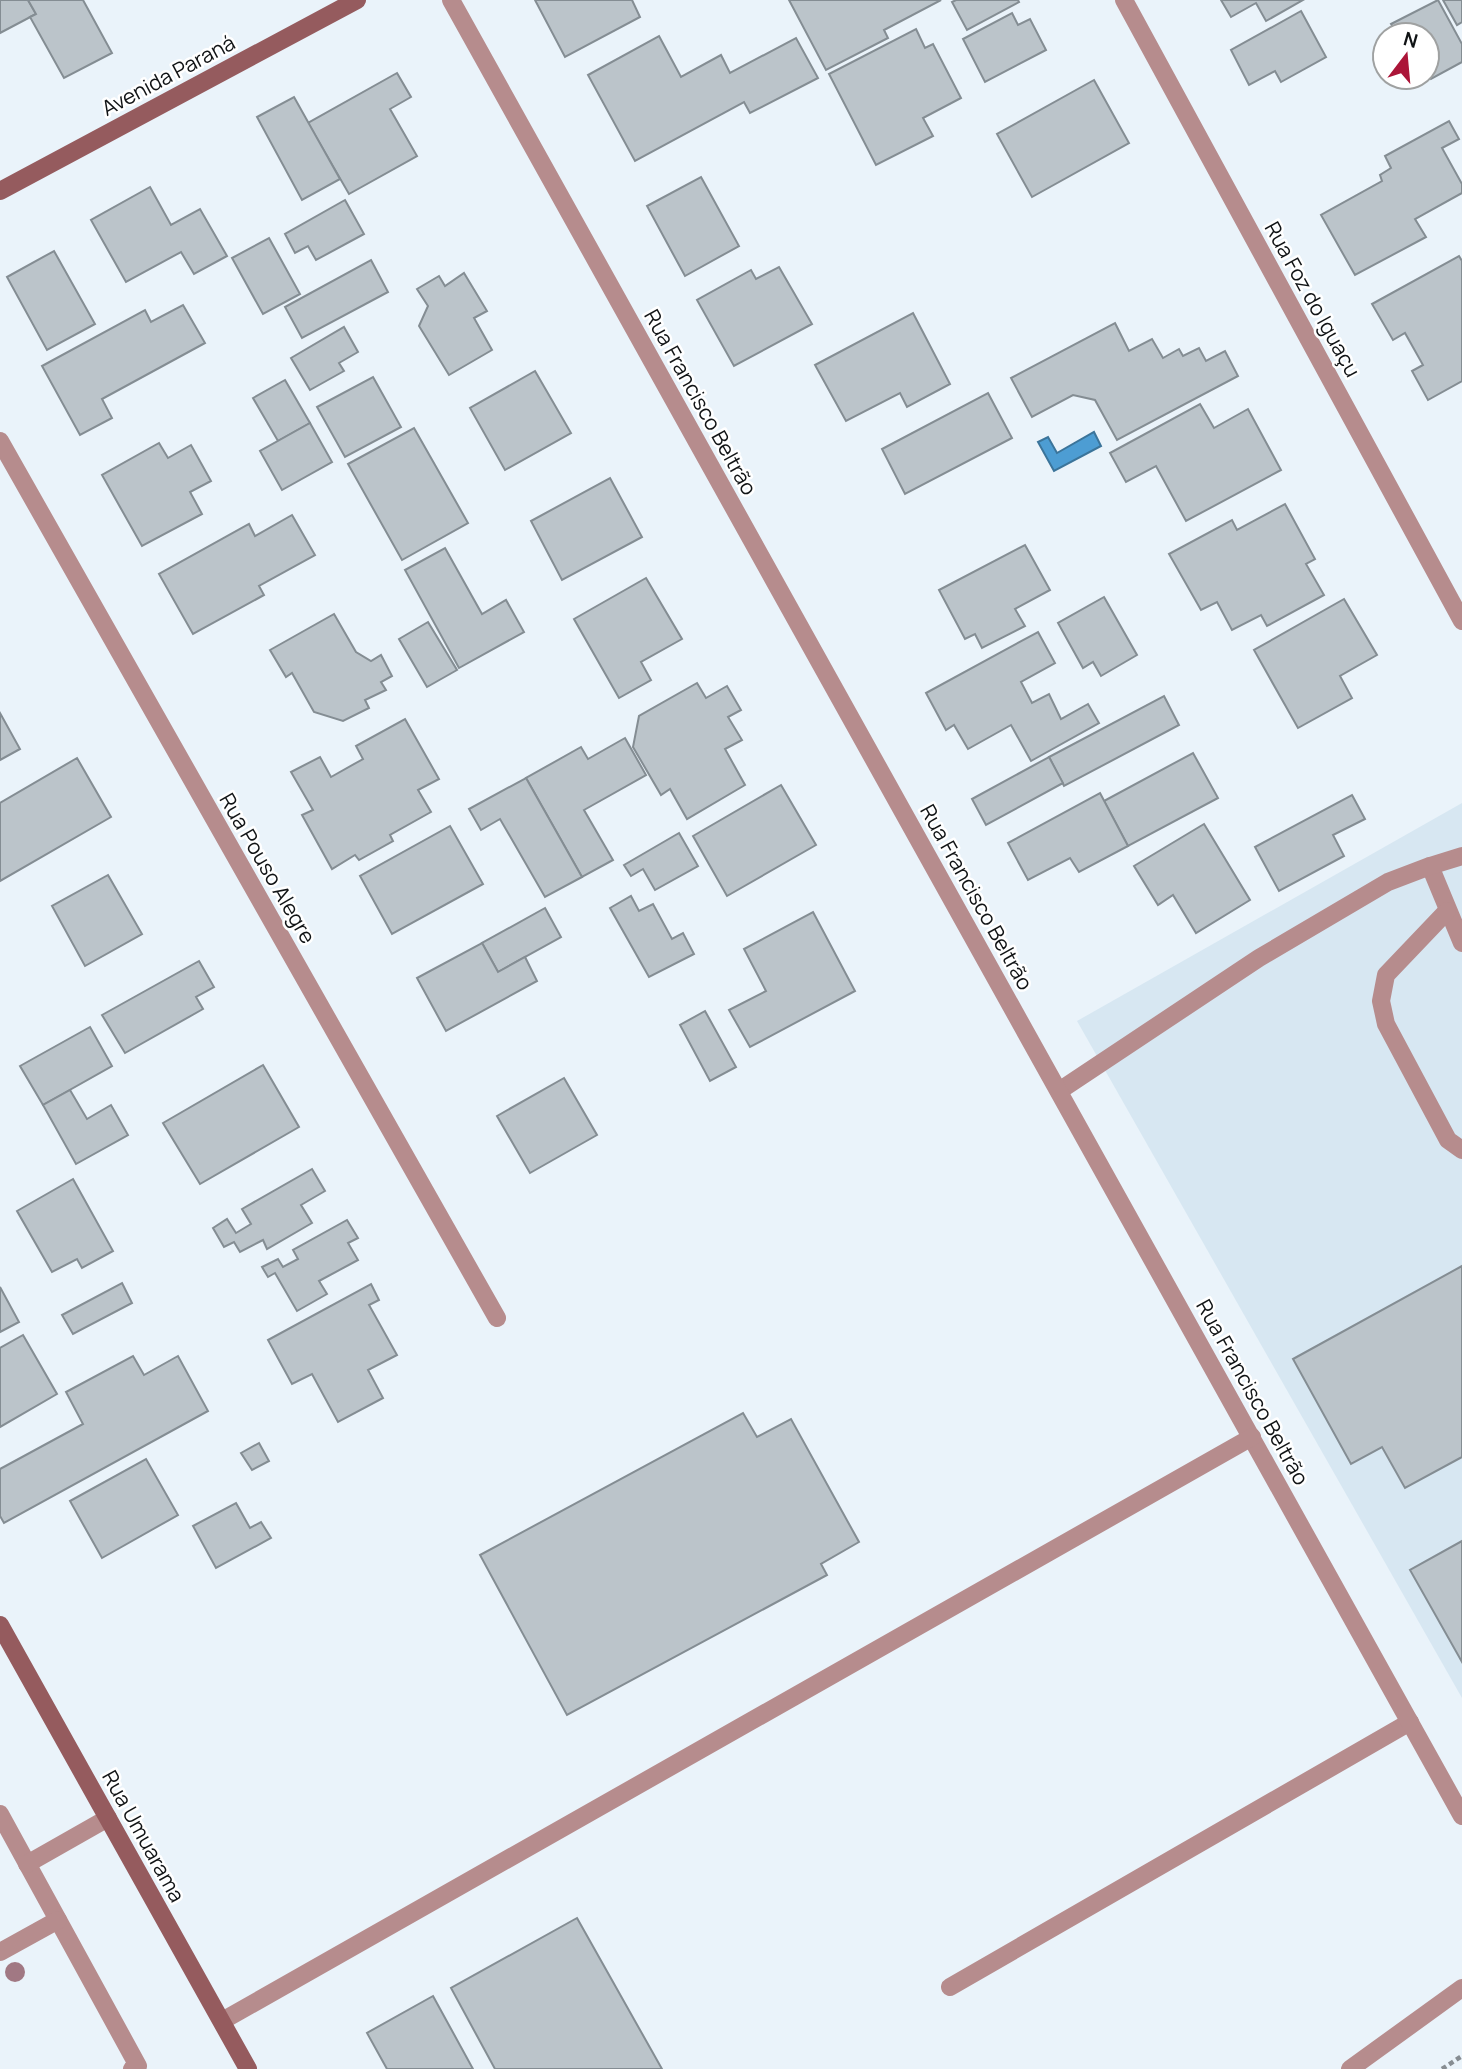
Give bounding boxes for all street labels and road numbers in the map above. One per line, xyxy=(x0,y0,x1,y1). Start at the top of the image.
street label: Avenida Paraná xyxy=(96,28,240,122)
street label: Rua Foz do Iguaçu xyxy=(1259,216,1367,382)
street label: Rua Francisco Beltrão xyxy=(638,304,764,500)
street label: Rua Pouso Alegre xyxy=(214,788,322,948)
street label: Rua Francisco Beltrão xyxy=(914,799,1040,995)
street label: Rua Francisco Beltrão xyxy=(1190,1294,1316,1490)
street label: Rua Umuarama xyxy=(96,1765,192,1907)

